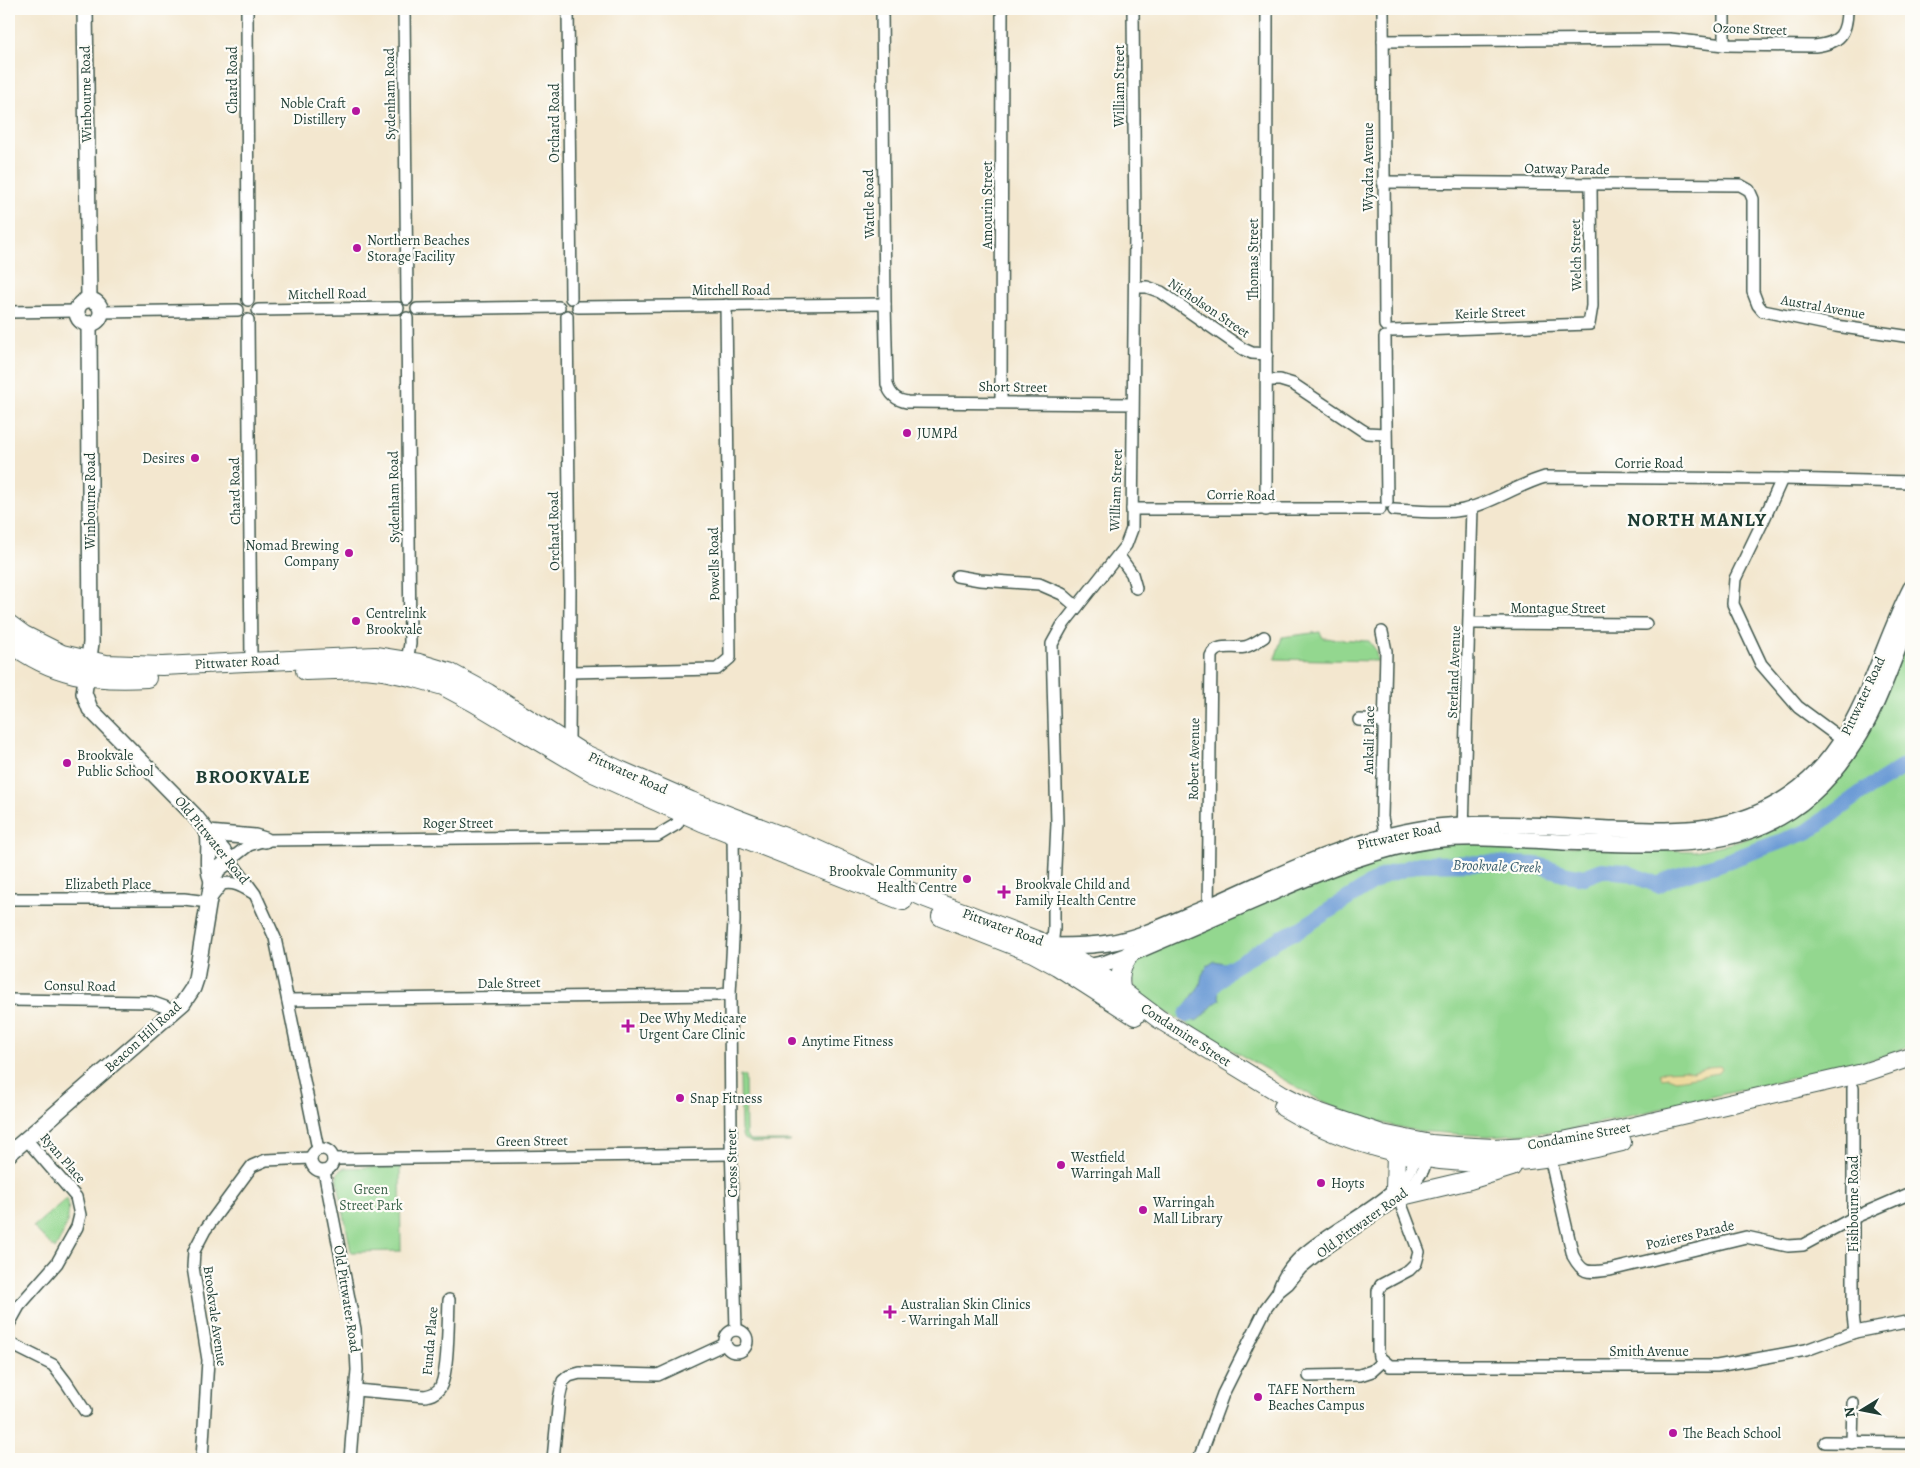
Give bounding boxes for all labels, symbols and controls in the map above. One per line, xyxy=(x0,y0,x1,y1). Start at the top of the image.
street label: Ozone Street xyxy=(1713,18,1788,40)
street label: William Street xyxy=(1110,44,1129,128)
street label: Winbourne Road xyxy=(76,45,96,144)
street label: Chard Road xyxy=(223,46,242,114)
street label: Sydenham Road xyxy=(380,47,400,140)
street label: Orchard Road xyxy=(545,83,564,163)
place label: Noble Craft Distillery xyxy=(280,94,347,129)
marker: Noble Craft Distillery xyxy=(350,105,362,117)
street label: Wyadra Avenue xyxy=(1359,123,1378,212)
street label: Oatway Parade xyxy=(1524,159,1610,179)
street label: Amourin Street xyxy=(978,160,997,250)
street label: Wattle Road xyxy=(859,169,879,240)
street label: Thomas Street xyxy=(1244,218,1263,300)
street label: Welch Street xyxy=(1566,218,1586,292)
place label: Northern Beaches Storage Facility xyxy=(367,231,470,266)
marker: Northern Beaches Storage Facility xyxy=(351,242,363,254)
street label: Nicholson Street xyxy=(1164,274,1254,343)
street label: Mitchell Road xyxy=(692,281,771,300)
street label: Mitchell Road xyxy=(287,284,367,304)
street label: Austral Avenue xyxy=(1778,290,1867,324)
street label: Keirle Street xyxy=(1454,302,1526,324)
street label: Short Street xyxy=(978,377,1048,397)
place label: JUMPd xyxy=(917,424,958,443)
marker: JUMPd xyxy=(901,427,913,439)
street label: William Street xyxy=(1105,448,1127,533)
place label: Desires xyxy=(142,449,185,468)
street label: Sydenham Road xyxy=(384,450,404,543)
street label: Winbourne Road xyxy=(81,452,100,551)
marker: Desires xyxy=(189,452,201,464)
street label: Corrie Road xyxy=(1615,454,1684,473)
street label: Chard Road xyxy=(225,457,245,525)
street label: Corrie Road xyxy=(1207,485,1276,505)
street label: Orchard Road xyxy=(544,491,564,571)
district label: NORTH MANLY xyxy=(1627,507,1767,533)
street label: Powells Road xyxy=(704,526,724,601)
place label: Nomad Brewing Company xyxy=(246,536,340,571)
marker: Nomad Brewing Company xyxy=(343,547,355,559)
street label: Montague Street xyxy=(1510,599,1606,618)
place label: Centrelink Brookvale xyxy=(366,604,427,639)
marker: Centrelink Brookvale xyxy=(350,615,362,627)
street label: Sterland Avenue xyxy=(1443,625,1465,719)
street label: Pittwater Road xyxy=(194,650,280,674)
street label: Pittwater Road xyxy=(1836,653,1890,739)
street label: Ankali Place xyxy=(1359,706,1379,775)
street label: Robert Avenue xyxy=(1184,717,1204,801)
place label: Brookvale Public School xyxy=(77,746,154,781)
street label: Pittwater Road xyxy=(585,747,671,799)
marker: Brookvale Public School xyxy=(61,757,73,769)
district label: BROOKVALE xyxy=(196,764,311,790)
street label: Old Pittwater Road xyxy=(170,792,254,889)
street label: Roger Street xyxy=(423,814,494,833)
street label: Pittwater Road xyxy=(1355,818,1443,854)
water label: Brookvale Creek xyxy=(1453,854,1542,878)
place label: Brookvale Community Health Centre xyxy=(829,862,958,897)
marker: Brookvale Community Health Centre xyxy=(961,873,973,885)
street label: Elizabeth Place xyxy=(65,875,151,894)
place label: Brookvale Child and Family Health Centre xyxy=(1015,875,1136,910)
marker: Brookvale Child and Family Health Centre xyxy=(997,885,1011,899)
street label: Pittwater Road xyxy=(960,904,1047,951)
street label: Dale Street xyxy=(477,973,541,993)
street label: Consul Road xyxy=(44,976,116,996)
street label: Beacon Hill Road xyxy=(100,997,186,1077)
street label: Condamine Street xyxy=(1137,999,1235,1071)
place label: Dee Why Medicare Urgent Care Clinic xyxy=(639,1009,746,1044)
marker: Dee Why Medicare Urgent Care Clinic xyxy=(621,1019,635,1033)
place label: Anytime Fitness xyxy=(801,1032,893,1051)
marker: Anytime Fitness xyxy=(786,1035,798,1047)
place label: Snap Fitness xyxy=(690,1089,762,1108)
marker: Snap Fitness xyxy=(674,1092,686,1104)
street label: Condamine Street xyxy=(1526,1118,1632,1154)
street label: Cross Street xyxy=(722,1128,742,1198)
street label: Ryan Place xyxy=(36,1129,90,1187)
street label: Green Street xyxy=(496,1131,568,1151)
place label: Westfield Warringah Mall xyxy=(1070,1148,1161,1183)
street label: Fishbourne Road xyxy=(1844,1155,1863,1252)
marker: Westfield Warringah Mall xyxy=(1055,1159,1067,1171)
place label: Hoyts xyxy=(1331,1174,1365,1193)
marker: Hoyts xyxy=(1315,1177,1327,1189)
park label: Green Street Park xyxy=(339,1180,403,1215)
street label: Old Pittwater Road xyxy=(1313,1183,1412,1263)
place label: Warringah Mall Library xyxy=(1152,1193,1223,1228)
marker: Warringah Mall Library xyxy=(1137,1204,1149,1216)
street label: Pozieres Parade xyxy=(1644,1216,1736,1254)
street label: Old Pittwater Road xyxy=(329,1244,365,1355)
street label: Brookvale Avenue xyxy=(199,1265,231,1367)
place label: Australian Skin Clinics - Warringah Mall xyxy=(900,1295,1031,1330)
marker: Australian Skin Clinics - Warringah Mall xyxy=(883,1305,897,1319)
street label: Funda Place xyxy=(418,1306,442,1376)
street label: Smith Avenue xyxy=(1609,1342,1689,1361)
place label: TAFE Northern Beaches Campus xyxy=(1268,1380,1365,1415)
north arrow xyxy=(1838,1386,1888,1436)
marker: TAFE Northern Beaches Campus xyxy=(1252,1391,1264,1403)
text: N xyxy=(1839,1405,1860,1419)
place label: The Beach School xyxy=(1683,1424,1782,1443)
marker: The Beach School xyxy=(1667,1427,1679,1439)

